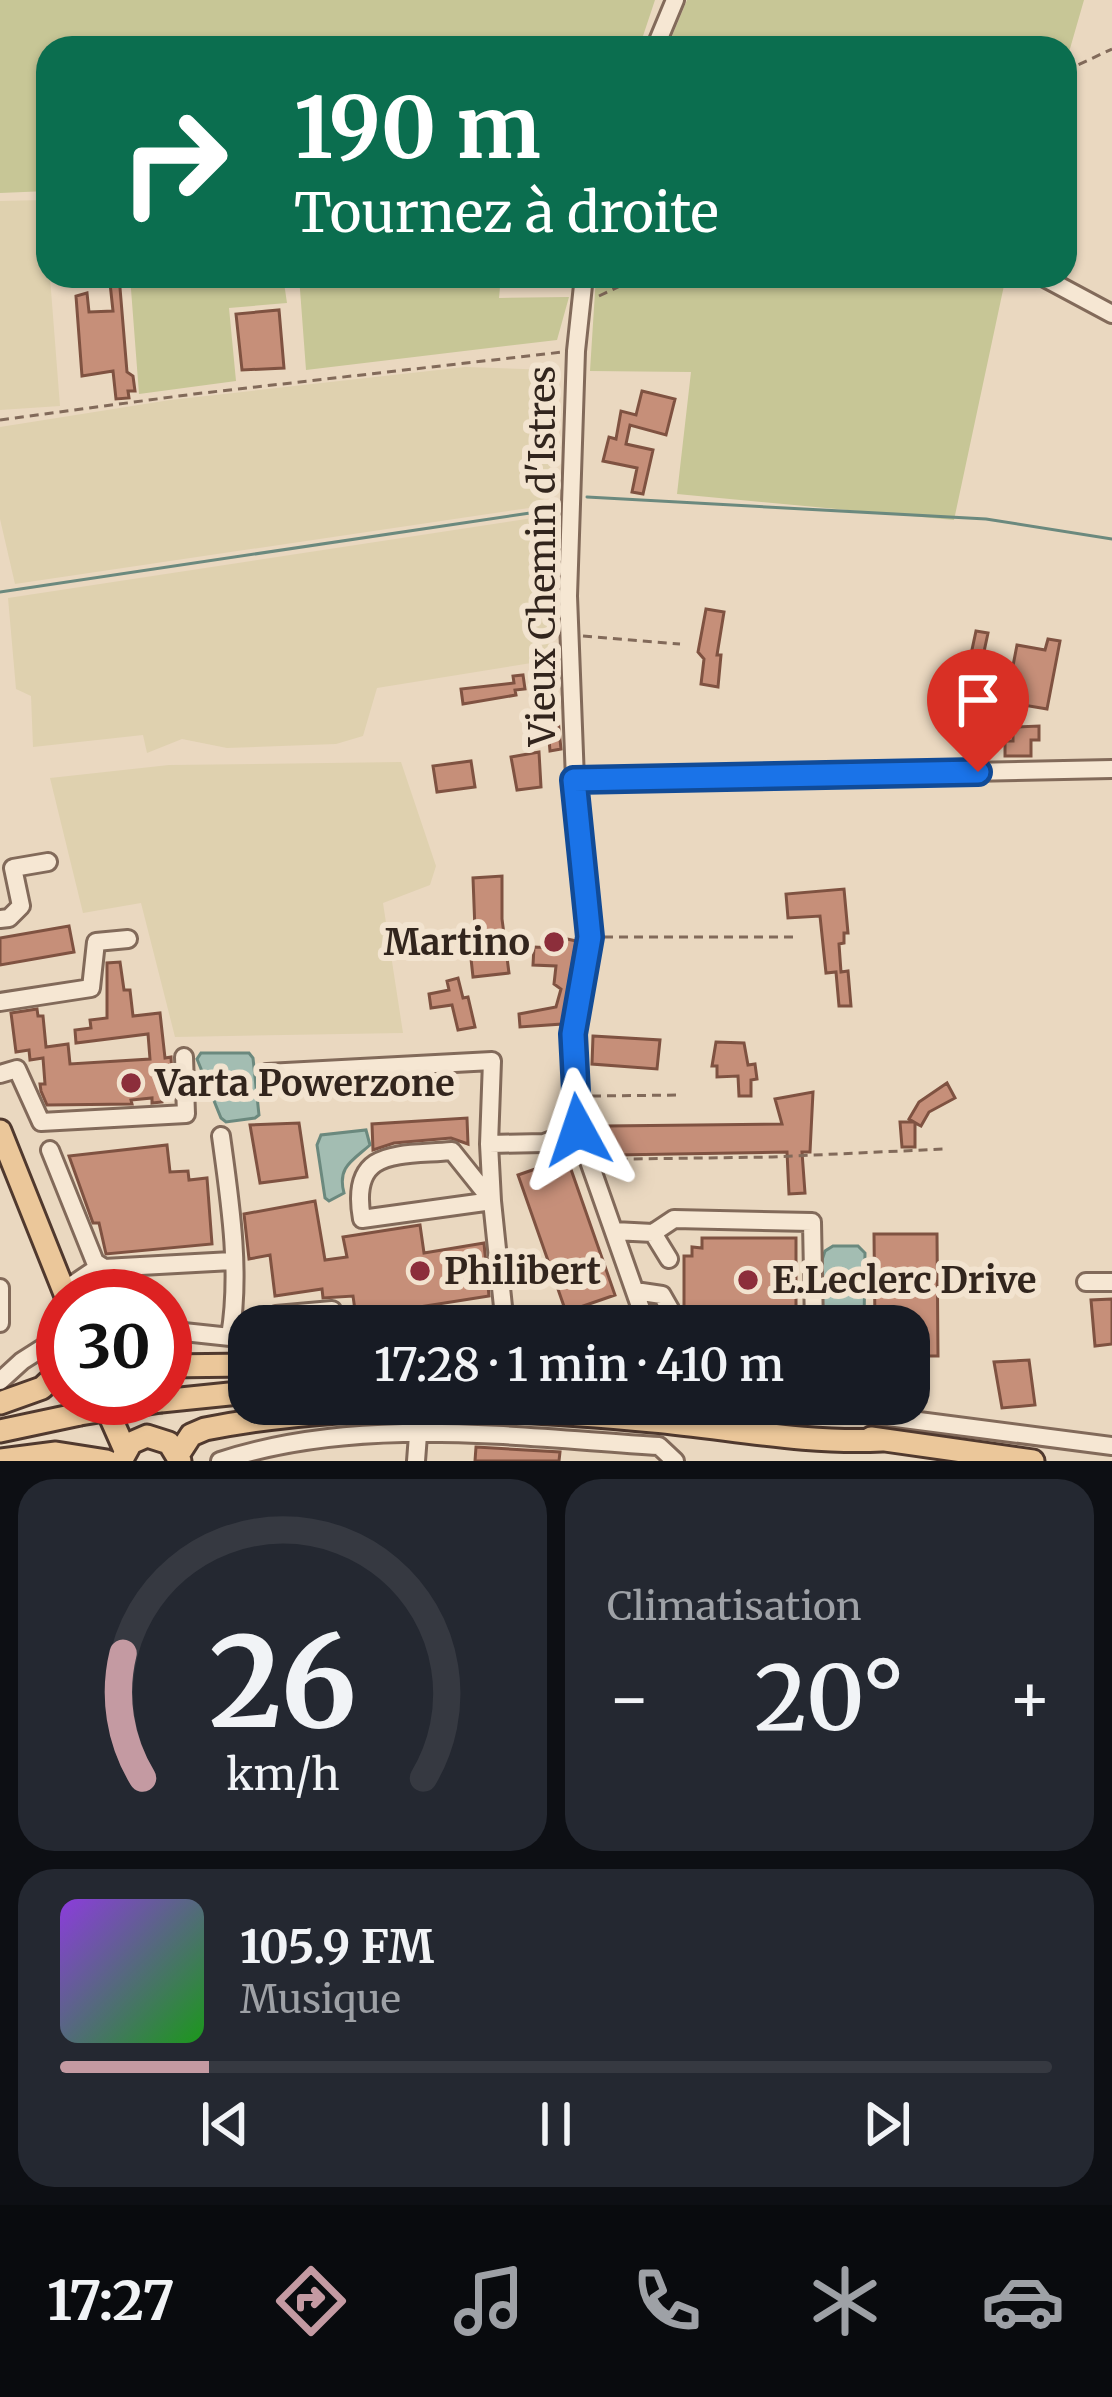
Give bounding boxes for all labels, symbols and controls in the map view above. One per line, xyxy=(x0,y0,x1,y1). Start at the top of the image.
text: 190 m xyxy=(294,75,541,181)
icon: right xyxy=(96,84,252,240)
text: Tournez à droite xyxy=(294,179,719,247)
street label: Vieux Chemin d'Istres xyxy=(520,366,565,747)
pin xyxy=(927,649,1029,772)
icon: arrive xyxy=(945,667,1011,733)
place label: Martino xyxy=(384,920,530,965)
marker: Martino xyxy=(541,929,567,955)
place label: Varta Powerzone xyxy=(154,1061,455,1106)
position arrow xyxy=(515,1067,641,1193)
marker: Varta Powerzone xyxy=(118,1070,144,1096)
place label: Philibert xyxy=(444,1249,601,1294)
marker: Philibert xyxy=(407,1258,433,1284)
place label: E.Leclerc Drive xyxy=(772,1258,1036,1303)
marker: E.Leclerc Drive xyxy=(735,1267,761,1293)
speed limit sign: 30 xyxy=(36,1269,192,1425)
text: 17:28 · 1 min · 410 m xyxy=(374,1337,784,1393)
text: Climatisation xyxy=(607,1582,862,1631)
text: 26 xyxy=(208,1604,357,1761)
text: 20° xyxy=(754,1641,905,1755)
text: − xyxy=(607,1657,651,1740)
text: + xyxy=(1008,1657,1052,1740)
text: km/h xyxy=(226,1748,339,1802)
text: 105.9 FM xyxy=(240,1919,434,1975)
text: Musique xyxy=(240,1975,401,2024)
icon: previous xyxy=(192,2091,258,2157)
icon: pause xyxy=(523,2091,589,2157)
icon: next xyxy=(854,2091,920,2157)
icon: directions xyxy=(269,2259,353,2343)
icon: music xyxy=(447,2259,531,2343)
icon: phone xyxy=(625,2259,709,2343)
icon: climate xyxy=(803,2259,887,2343)
icon: car xyxy=(981,2259,1065,2343)
text: 17:27 xyxy=(47,2267,175,2335)

